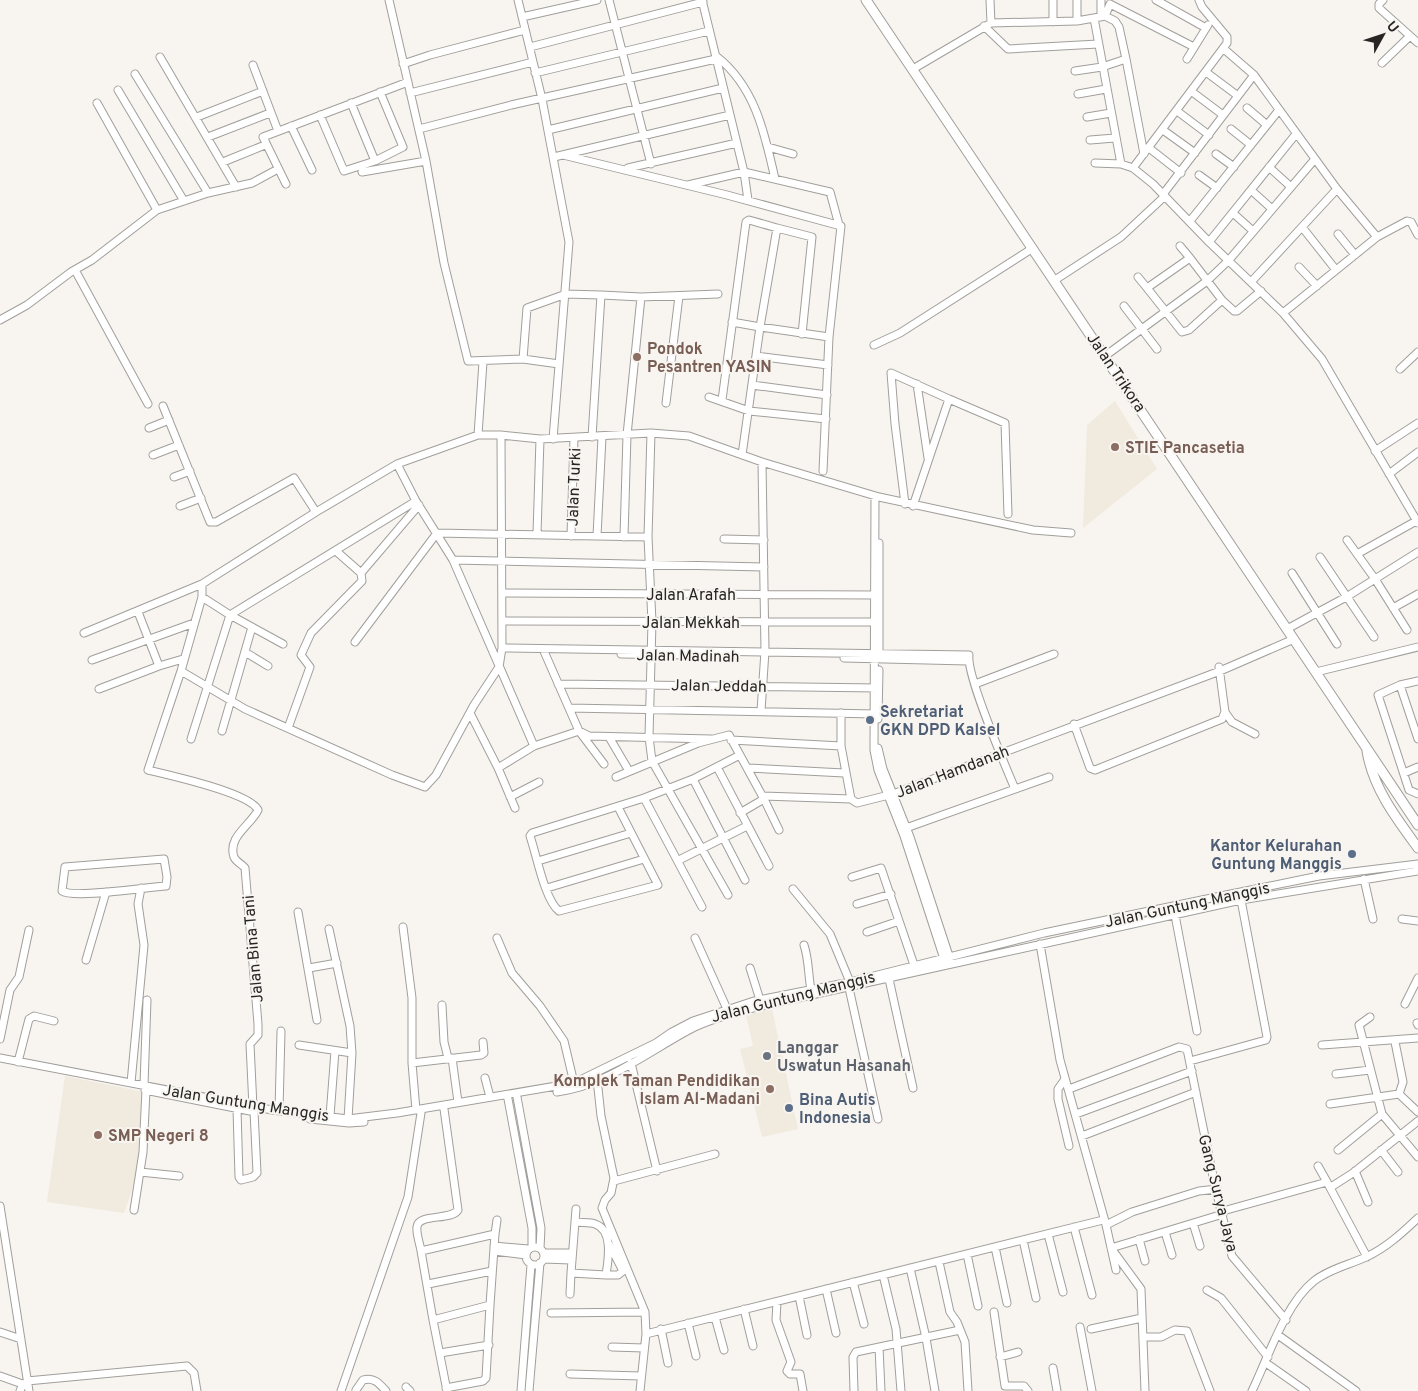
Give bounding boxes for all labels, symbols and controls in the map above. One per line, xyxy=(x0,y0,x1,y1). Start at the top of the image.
north arrow xyxy=(1358,10,1408,60)
text: U xyxy=(1382,18,1402,37)
street label: Jalan Trikora xyxy=(1081,330,1149,417)
place label: Pondok Pesantren YASIN xyxy=(647,340,772,378)
marker: Pondok Pesantren YASIN xyxy=(631,351,643,363)
place label: STIE Pancasetia xyxy=(1125,439,1245,459)
marker: STIE Pancasetia xyxy=(1109,441,1121,453)
street label: Jalan Turki xyxy=(564,447,586,527)
street label: Jalan Arafah xyxy=(646,586,736,606)
street label: Jalan Mekkah xyxy=(642,614,740,634)
street label: Jalan Madinah xyxy=(636,646,740,668)
street label: Jalan Jeddah xyxy=(671,676,767,698)
place label: Sekretariat GKN DPD Kalsel xyxy=(880,703,1000,741)
marker: Sekretariat GKN DPD Kalsel xyxy=(864,714,876,726)
street label: Jalan Hamdanah xyxy=(893,742,1012,804)
place label: Kantor Kelurahan Guntung Manggis xyxy=(1210,837,1342,875)
marker: Kantor Kelurahan Guntung Manggis xyxy=(1346,848,1358,860)
street label: Jalan Guntung Manggis xyxy=(1103,879,1272,933)
street label: Jalan Bina Tani xyxy=(239,894,269,1003)
street label: Jalan Guntung Manggis xyxy=(709,968,877,1028)
place label: Langgar Uswatun Hasanah xyxy=(777,1039,911,1077)
marker: Langgar Uswatun Hasanah xyxy=(761,1050,773,1062)
place label: Komplek Taman Pendidikan Islam Al-Madani xyxy=(553,1072,760,1110)
street label: Jalan Guntung Manggis xyxy=(161,1081,330,1127)
marker: Komplek Taman Pendidikan Islam Al-Madani xyxy=(764,1083,776,1095)
place label: Bina Autis Indonesia xyxy=(799,1091,876,1129)
marker: Bina Autis Indonesia xyxy=(783,1102,795,1114)
place label: SMP Negeri 8 xyxy=(108,1127,209,1147)
marker: SMP Negeri 8 xyxy=(92,1129,104,1141)
street label: Gang Surya Jaya xyxy=(1193,1132,1241,1254)

